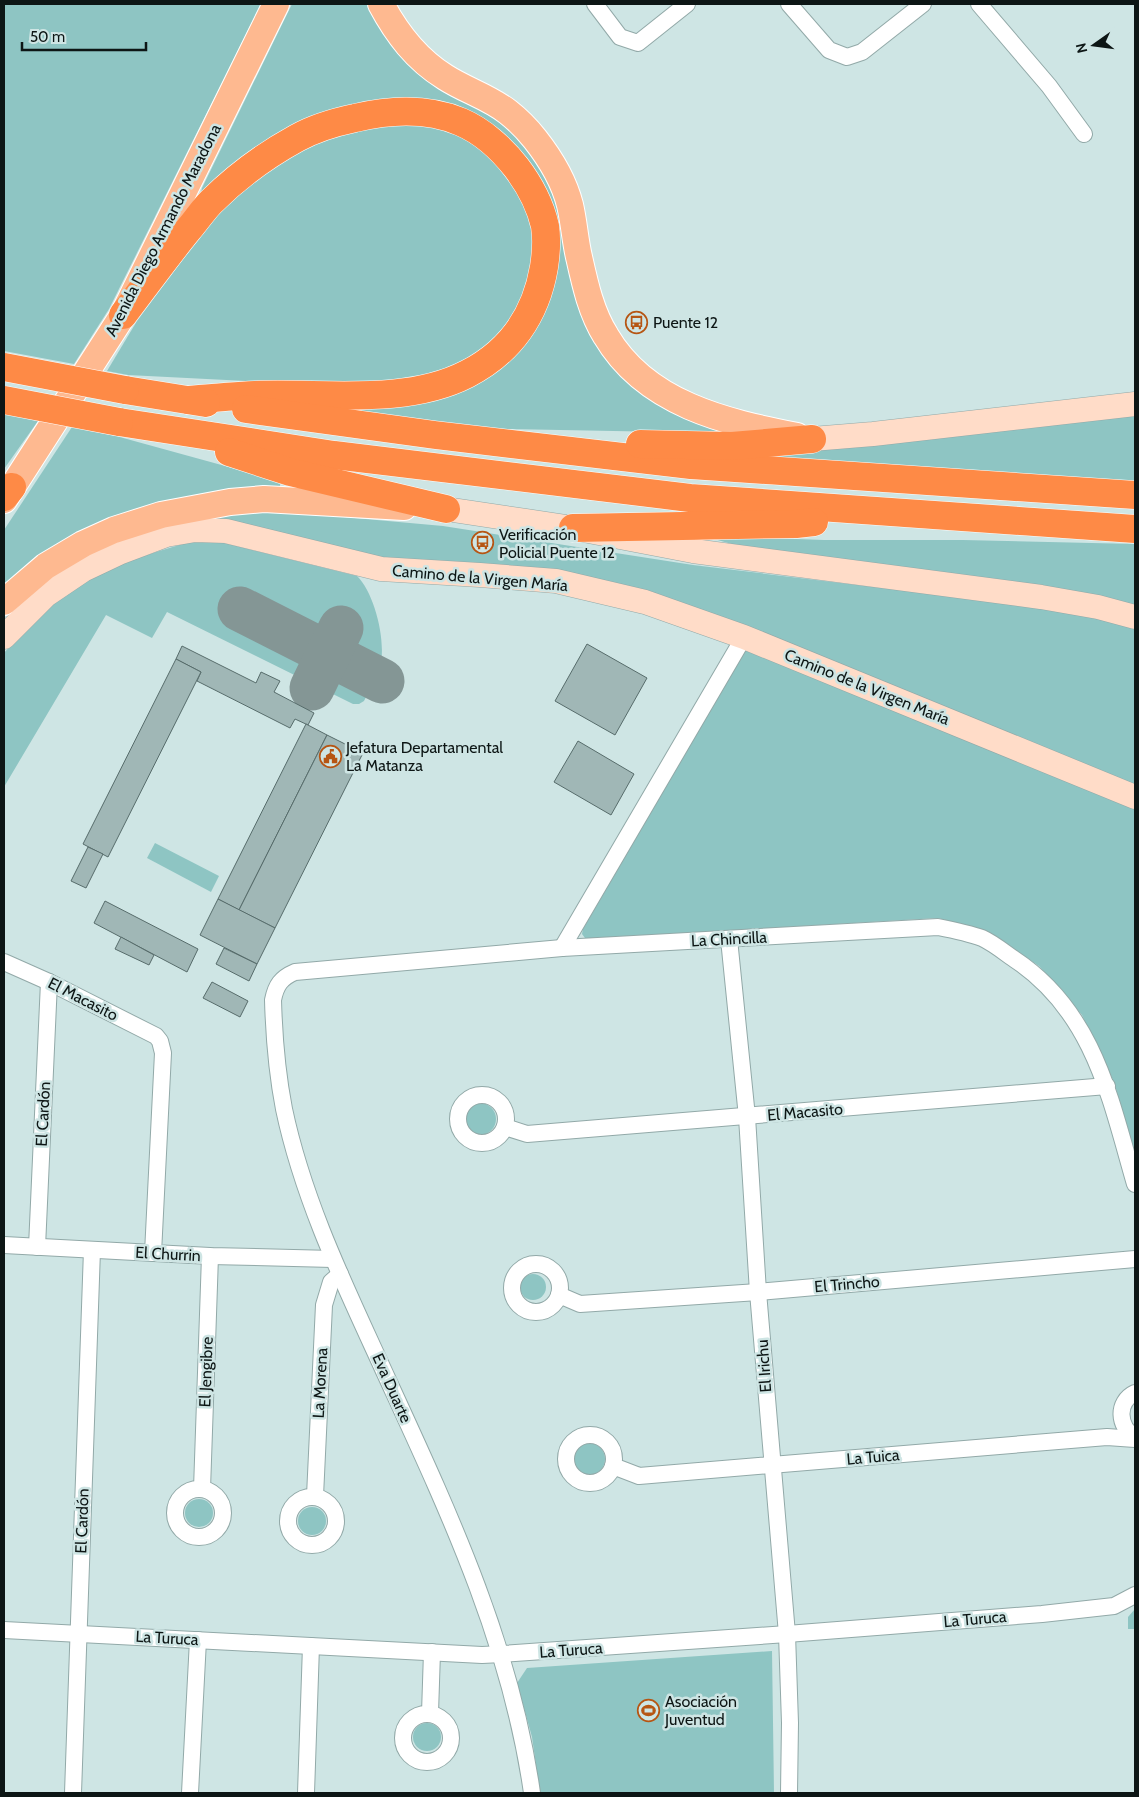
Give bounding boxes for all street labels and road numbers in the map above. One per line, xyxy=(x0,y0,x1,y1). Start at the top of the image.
street label: Avenida Diego Armando Maradona xyxy=(101,120,225,339)
street label: Camino de la Virgen María xyxy=(391,561,569,595)
street label: Camino de la Virgen María xyxy=(782,645,953,729)
street label: La Chincilla xyxy=(691,928,768,950)
street label: El Macasito xyxy=(45,973,121,1025)
street label: El Cardón xyxy=(32,1081,54,1147)
street label: El Macasito xyxy=(766,1099,844,1125)
street label: El Churrin xyxy=(135,1243,201,1265)
street label: El Trincho xyxy=(814,1272,881,1296)
street label: El Jengibre xyxy=(195,1336,217,1408)
street label: El Irichu xyxy=(753,1339,775,1393)
street label: La Morena xyxy=(309,1347,331,1419)
street label: Eva Duarte xyxy=(368,1350,416,1426)
street label: La Tuica xyxy=(846,1445,901,1469)
street label: El Cardón xyxy=(71,1488,93,1554)
street label: La Turuca xyxy=(943,1607,1008,1631)
street label: La Turuca xyxy=(135,1627,199,1649)
street label: La Turuca xyxy=(539,1638,604,1662)

